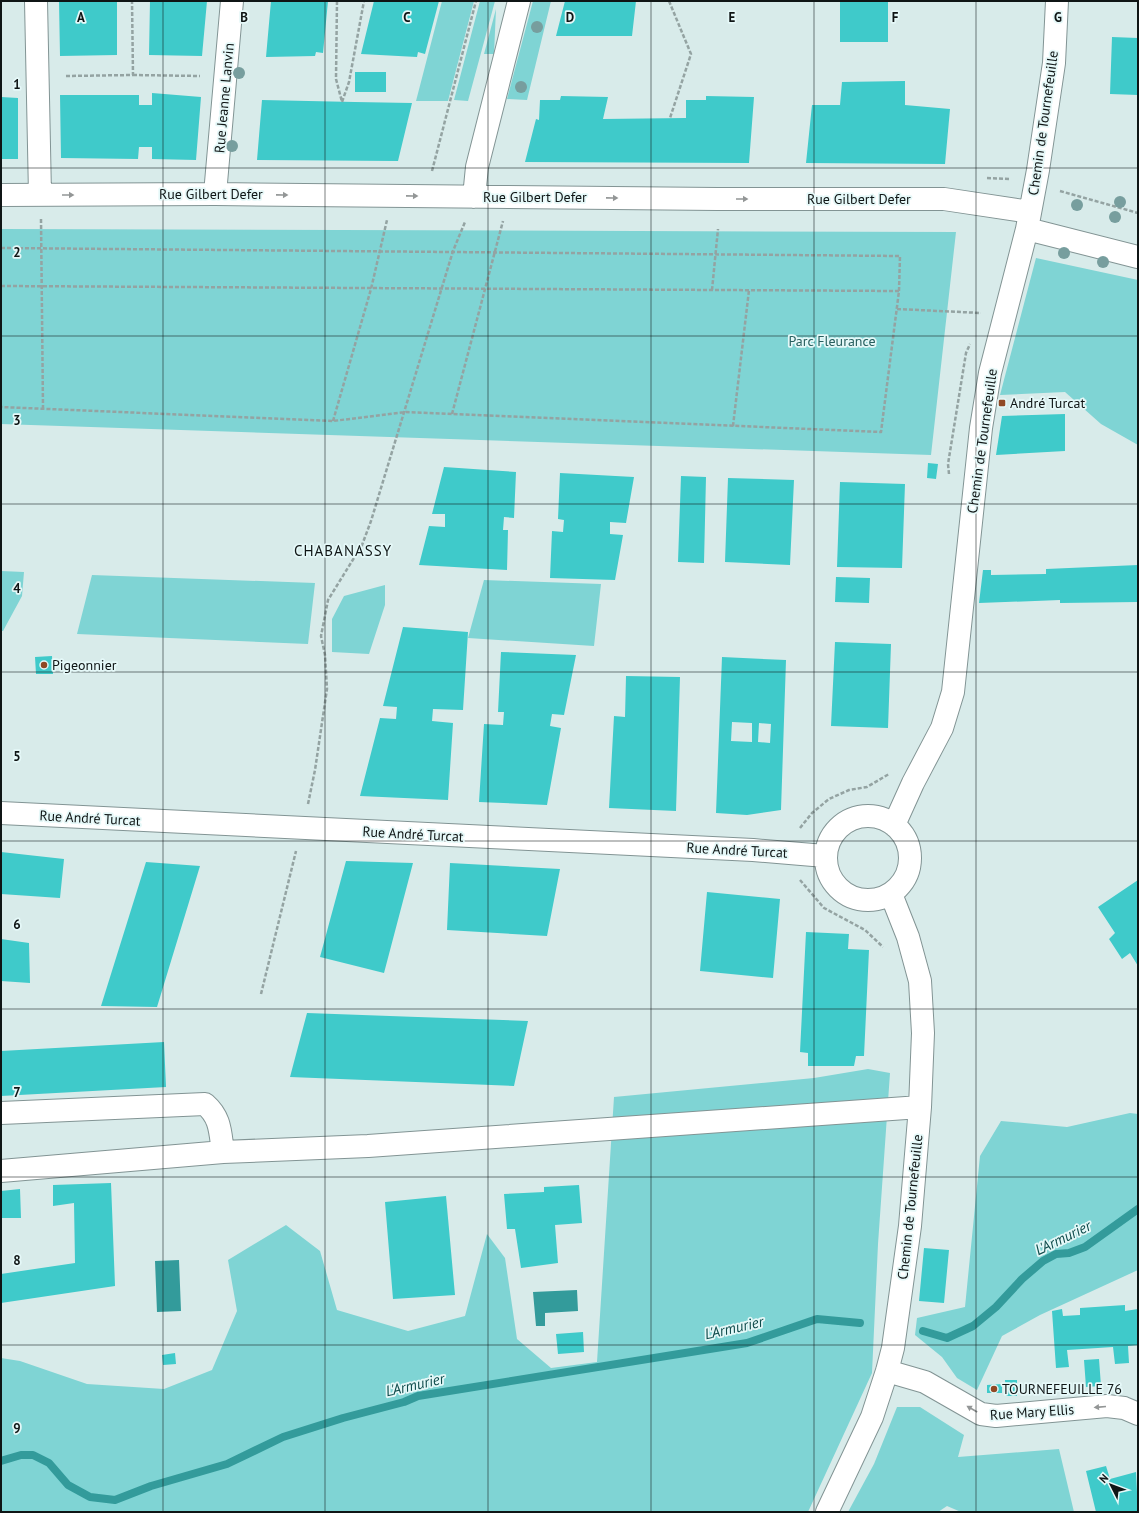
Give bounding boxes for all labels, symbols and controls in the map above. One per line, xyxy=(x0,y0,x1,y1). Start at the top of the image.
text: A xyxy=(77,9,85,26)
text: B xyxy=(240,9,248,26)
text: C xyxy=(403,9,411,26)
text: D xyxy=(566,9,574,26)
text: E xyxy=(729,9,736,26)
text: F xyxy=(892,9,899,26)
text: G xyxy=(1054,9,1062,26)
street label: Rue Jeanne Lanvin xyxy=(210,42,238,154)
street label: Chemin de Tournefeuille xyxy=(1024,50,1062,196)
text: 1 xyxy=(13,76,21,93)
street label: Rue Gilbert Defer xyxy=(159,185,263,203)
street label: Rue Gilbert Defer xyxy=(483,188,587,206)
street label: Rue Gilbert Defer xyxy=(807,190,911,208)
one-way arrow xyxy=(62,192,75,198)
one-way arrow xyxy=(276,192,289,198)
one-way arrow xyxy=(406,193,419,199)
one-way arrow xyxy=(606,195,619,201)
one-way arrow xyxy=(736,196,749,202)
text: 2 xyxy=(13,244,21,261)
park label: Parc Fleurance xyxy=(788,332,876,350)
street label: Chemin de Tournefeuille xyxy=(963,368,1001,514)
place label: André Turcat xyxy=(1010,394,1085,412)
marker: André Turcat xyxy=(997,398,1007,408)
text: 3 xyxy=(13,412,21,429)
district label: CHABANASSY xyxy=(294,541,392,560)
text: 4 xyxy=(13,580,21,597)
place label: Pigeonnier xyxy=(52,656,117,674)
marker: Pigeonnier xyxy=(39,660,49,670)
text: 5 xyxy=(13,748,21,765)
street label: Rue André Turcat xyxy=(39,806,141,830)
street label: Rue André Turcat xyxy=(362,822,464,846)
street label: Rue André Turcat xyxy=(686,838,788,862)
text: 6 xyxy=(13,916,21,933)
text: 7 xyxy=(13,1084,21,1101)
street label: Chemin de Tournefeuille xyxy=(893,1134,927,1280)
water label: L'Armurier xyxy=(1032,1215,1095,1259)
text: 8 xyxy=(13,1252,21,1269)
water label: L'Armurier xyxy=(703,1311,766,1344)
water label: L'Armurier xyxy=(384,1368,447,1401)
place label: TOURNEFEUILLE 76 xyxy=(1002,1380,1122,1398)
marker: TOURNEFEUILLE 76 xyxy=(989,1384,999,1394)
street label: Rue Mary Ellis xyxy=(989,1400,1075,1424)
one-way arrow xyxy=(1094,1403,1106,1410)
one-way arrow xyxy=(966,1406,978,1413)
text: 9 xyxy=(13,1420,21,1437)
north arrow xyxy=(1091,1465,1131,1505)
text: N xyxy=(1096,1471,1111,1486)

